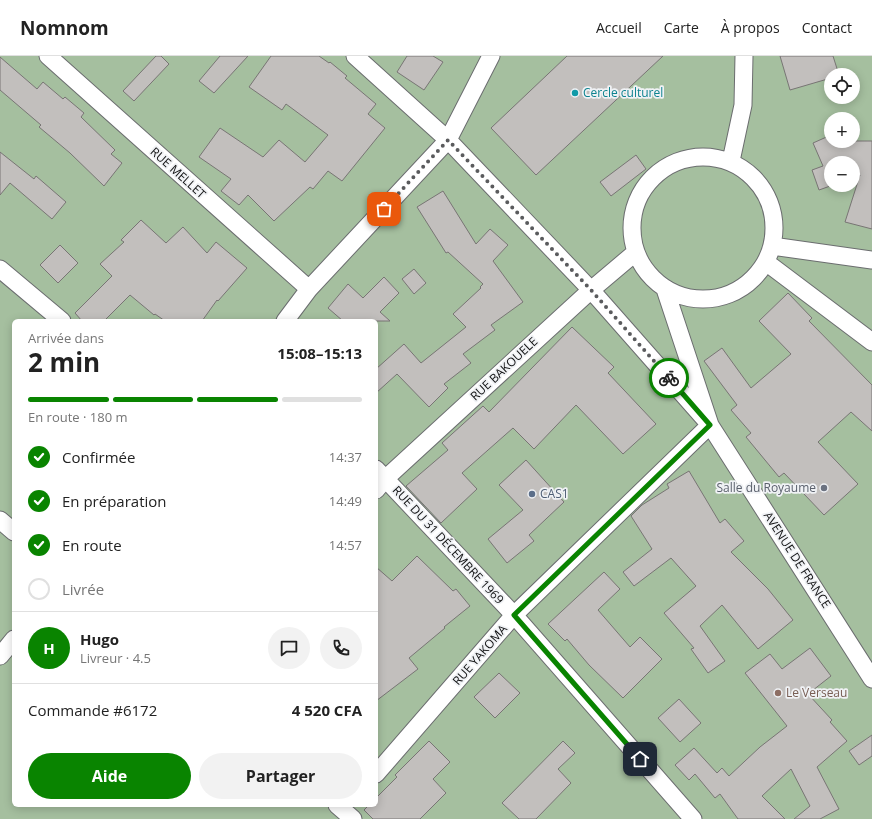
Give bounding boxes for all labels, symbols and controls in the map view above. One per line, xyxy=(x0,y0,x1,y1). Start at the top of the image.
text: Nomnom xyxy=(20,15,109,41)
text: Accueil xyxy=(596,18,642,37)
text: Carte xyxy=(664,18,699,37)
text: À propos xyxy=(721,18,780,37)
text: Contact xyxy=(802,18,852,37)
map controls xyxy=(824,68,860,192)
button: locate xyxy=(824,68,860,104)
place label: Cercle culturel xyxy=(583,84,663,101)
marker: Cercle culturel xyxy=(570,88,580,98)
button: + xyxy=(824,112,860,148)
street label: RUE MELLET xyxy=(147,143,210,202)
button: − xyxy=(824,156,860,192)
pin xyxy=(367,192,401,226)
icon: bag xyxy=(373,198,395,220)
text: Arrivée dans xyxy=(28,329,104,347)
street label: RUE BAKOUELE xyxy=(466,333,541,404)
text: 15:08–15:13 xyxy=(277,343,362,363)
text: 2 min xyxy=(28,344,100,380)
courier xyxy=(649,358,689,398)
icon: bike xyxy=(658,367,680,389)
text: En route · 180 m xyxy=(28,408,128,426)
icon: check xyxy=(28,446,50,468)
text: Confirmée xyxy=(62,447,135,467)
text: 14:37 xyxy=(329,448,362,466)
place label: Salle du Royaume xyxy=(717,479,816,496)
street label: RUE DU 31 DÉCEMBRE 1969 xyxy=(389,482,508,608)
marker: Salle du Royaume xyxy=(819,483,829,493)
place label: CAS1 xyxy=(540,485,569,502)
marker: CAS1 xyxy=(527,489,537,499)
icon: check xyxy=(28,490,50,512)
text: En préparation xyxy=(62,491,167,511)
text: 14:49 xyxy=(329,492,362,510)
street label: AVENUE DE FRANCE xyxy=(760,508,835,611)
icon: check xyxy=(28,534,50,556)
text: En route xyxy=(62,535,122,555)
text: 14:57 xyxy=(329,536,362,554)
text: Livrée xyxy=(62,579,104,599)
street label: RUE YAKOMA xyxy=(449,620,511,689)
button: chat xyxy=(268,627,310,669)
button: phone xyxy=(320,627,362,669)
text: Hugo xyxy=(80,629,119,649)
text: H xyxy=(43,638,55,658)
text: Livreur · 4.5 xyxy=(80,649,151,667)
place label: Le Verseau xyxy=(786,684,847,701)
marker: Le Verseau xyxy=(773,688,783,698)
text: Commande #6172 xyxy=(28,700,157,720)
text: 4 520 CFA xyxy=(292,700,362,720)
pin xyxy=(623,742,657,776)
icon: home xyxy=(629,748,651,770)
button: Aide xyxy=(28,753,191,799)
button: Partager xyxy=(199,753,362,799)

